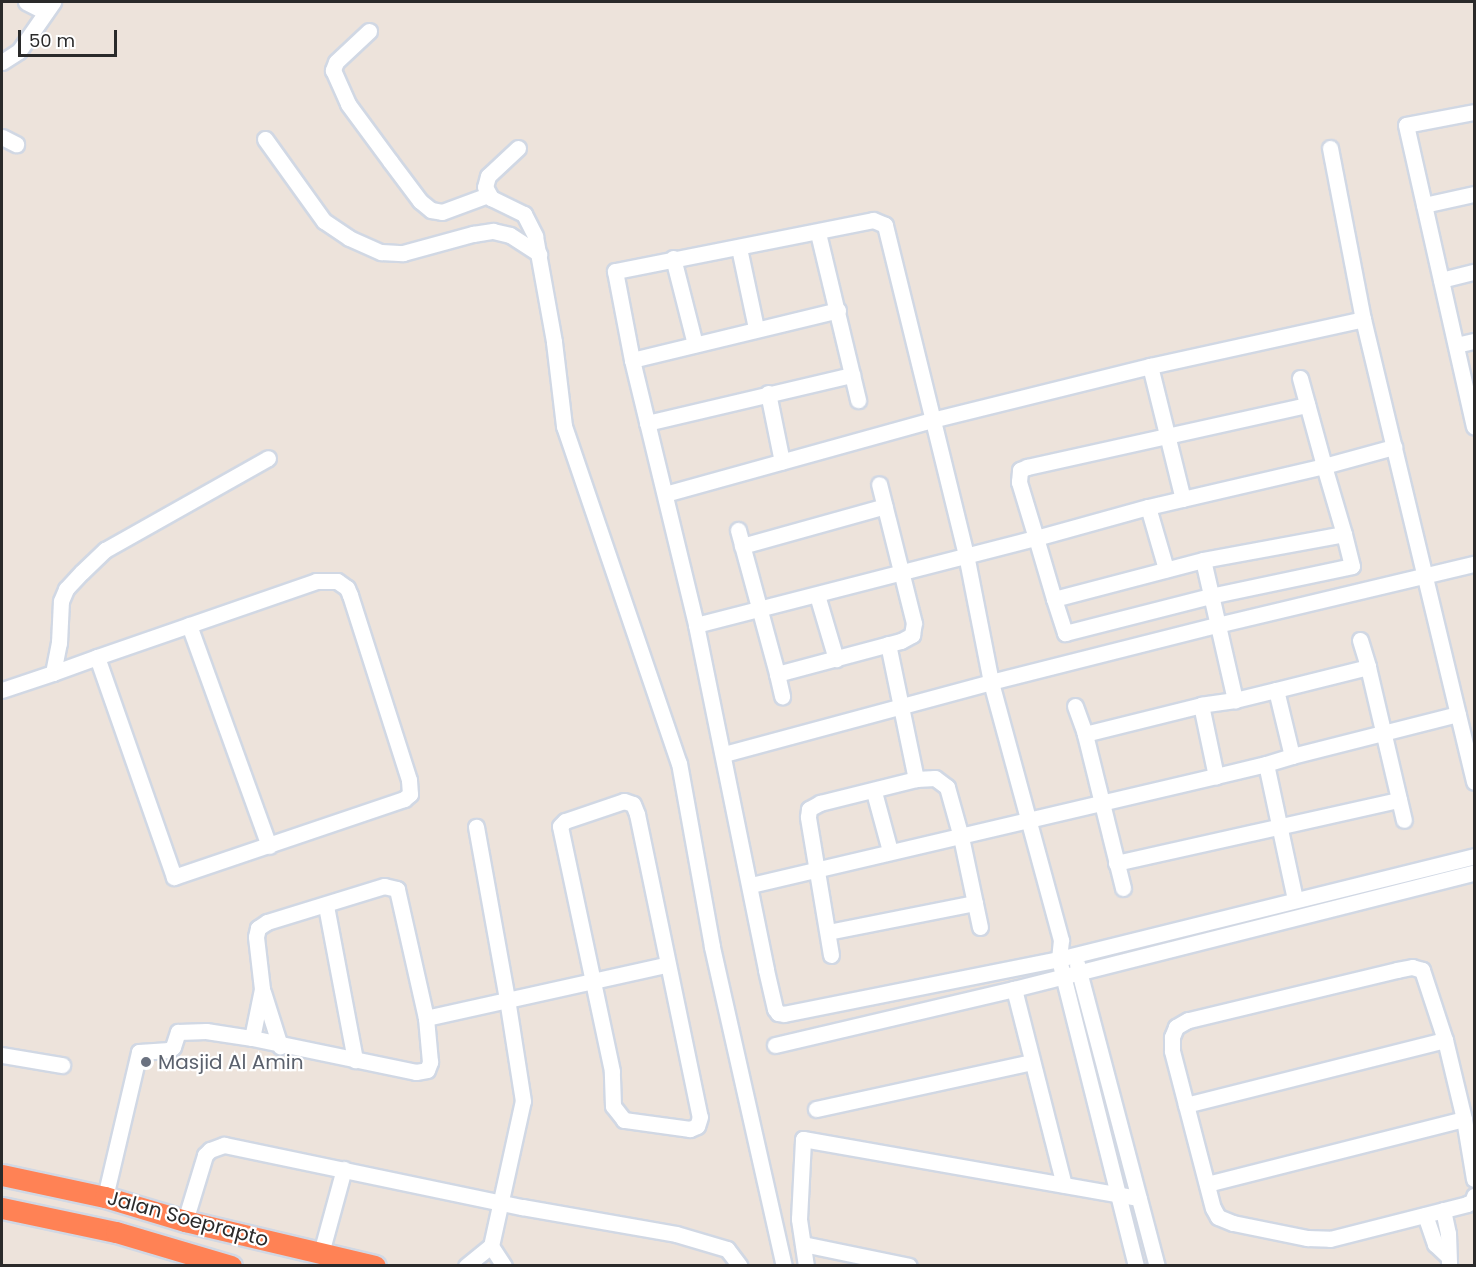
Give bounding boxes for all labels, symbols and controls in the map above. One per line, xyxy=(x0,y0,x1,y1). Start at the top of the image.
scale bar xyxy=(21,18,120,56)
text: 50 m xyxy=(29,28,75,53)
place label: Masjid Al Amin xyxy=(158,1050,303,1074)
marker: Masjid Al Amin xyxy=(139,1055,153,1069)
street label: Jalan Soeprapto xyxy=(105,1186,271,1252)

